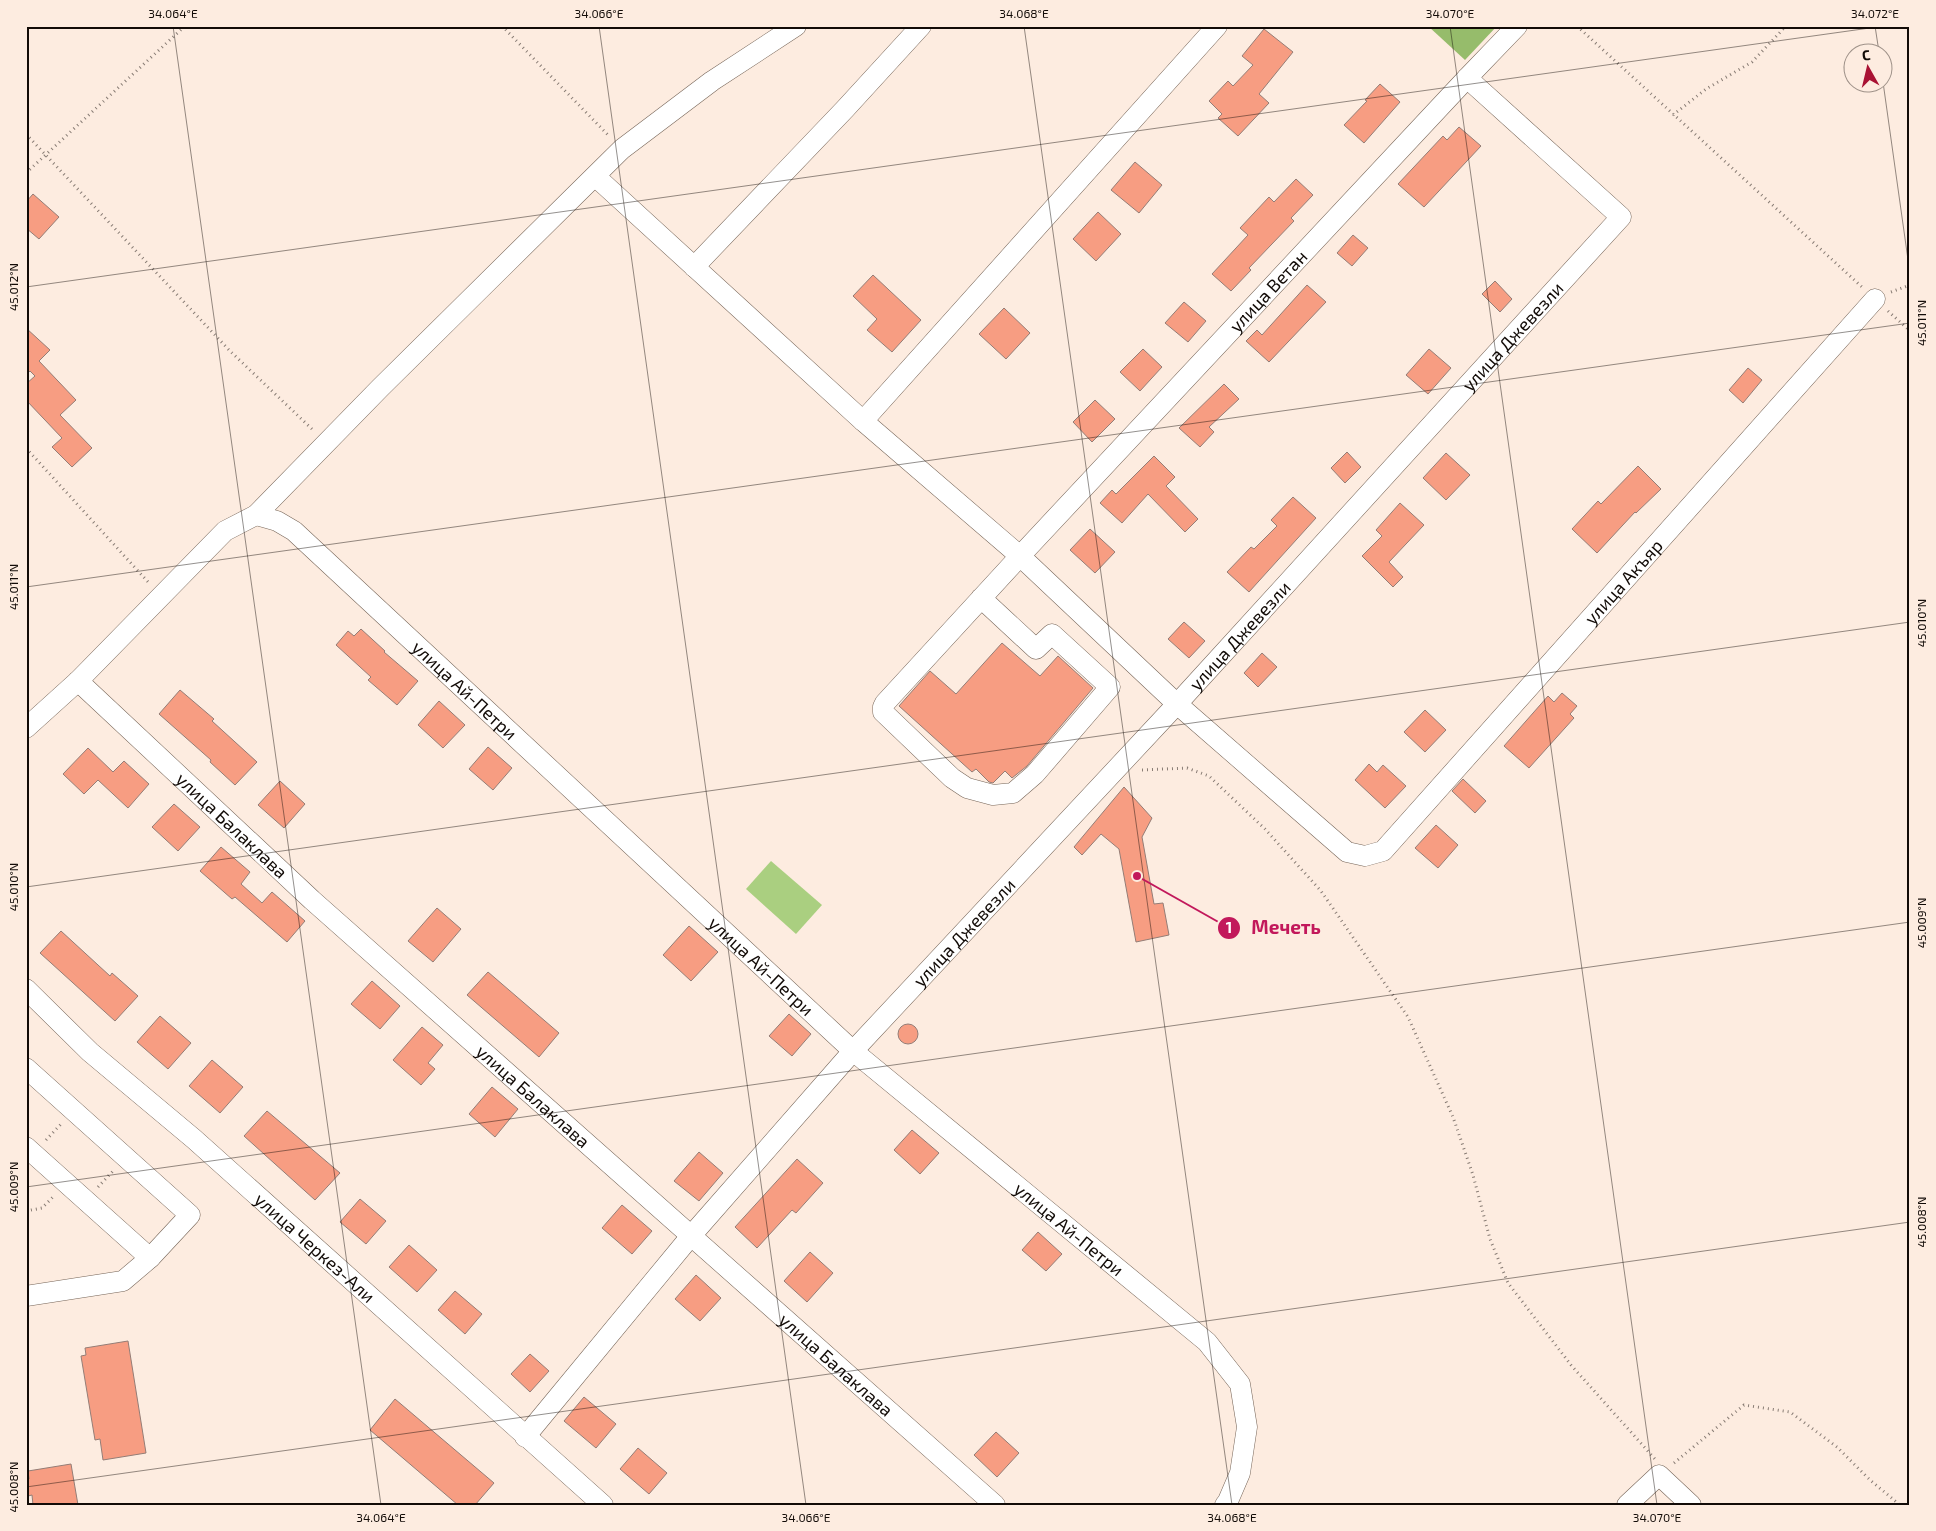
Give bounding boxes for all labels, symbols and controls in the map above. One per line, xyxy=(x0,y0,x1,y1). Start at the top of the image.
text: 34.064°E xyxy=(148,6,198,20)
text: 34.066°E xyxy=(575,6,624,20)
text: 34.068°E xyxy=(999,6,1049,20)
text: 34.070°E xyxy=(1426,6,1475,20)
text: 34.072°E xyxy=(1851,6,1899,20)
north arrow xyxy=(1844,42,1894,92)
text: С xyxy=(1861,46,1871,64)
street label: улица Ветан xyxy=(1224,245,1312,336)
text: 45.012°N xyxy=(6,263,20,311)
street label: улица Джевезли xyxy=(1457,277,1568,395)
text: 45.011°N xyxy=(1914,300,1928,346)
street label: улица Акъяр xyxy=(1579,534,1667,629)
text: 45.011°N xyxy=(6,564,20,610)
street label: улица Джевезли xyxy=(1184,576,1295,695)
text: 45.010°N xyxy=(1914,599,1928,647)
street label: улица Ай-Петри xyxy=(408,636,522,744)
street label: улица Балаклава xyxy=(172,768,292,883)
text: 45.010°N xyxy=(6,863,20,911)
street label: улица Джевезли xyxy=(908,874,1020,991)
text: 45.009°N xyxy=(1914,898,1928,948)
callout: Мечеть xyxy=(1217,911,1331,945)
street label: улица Ай-Петри xyxy=(704,912,819,1020)
text: Мечеть xyxy=(1251,915,1321,938)
text: 1 xyxy=(1226,918,1232,936)
street label: улица Балаклава xyxy=(472,1040,595,1152)
text: 45.009°N xyxy=(6,1162,20,1212)
street label: улица Ай-Петри xyxy=(1010,1177,1129,1280)
street label: улица Черкез-Али xyxy=(250,1188,380,1307)
text: 45.008°N xyxy=(1914,1196,1928,1248)
street label: улица Балаклава xyxy=(775,1308,898,1421)
text: 45.008°N xyxy=(6,1461,20,1513)
text: 34.064°E xyxy=(356,1510,406,1524)
text: 34.066°E xyxy=(782,1510,831,1524)
text: 34.068°E xyxy=(1207,1510,1257,1524)
text: 34.070°E xyxy=(1633,1510,1682,1524)

